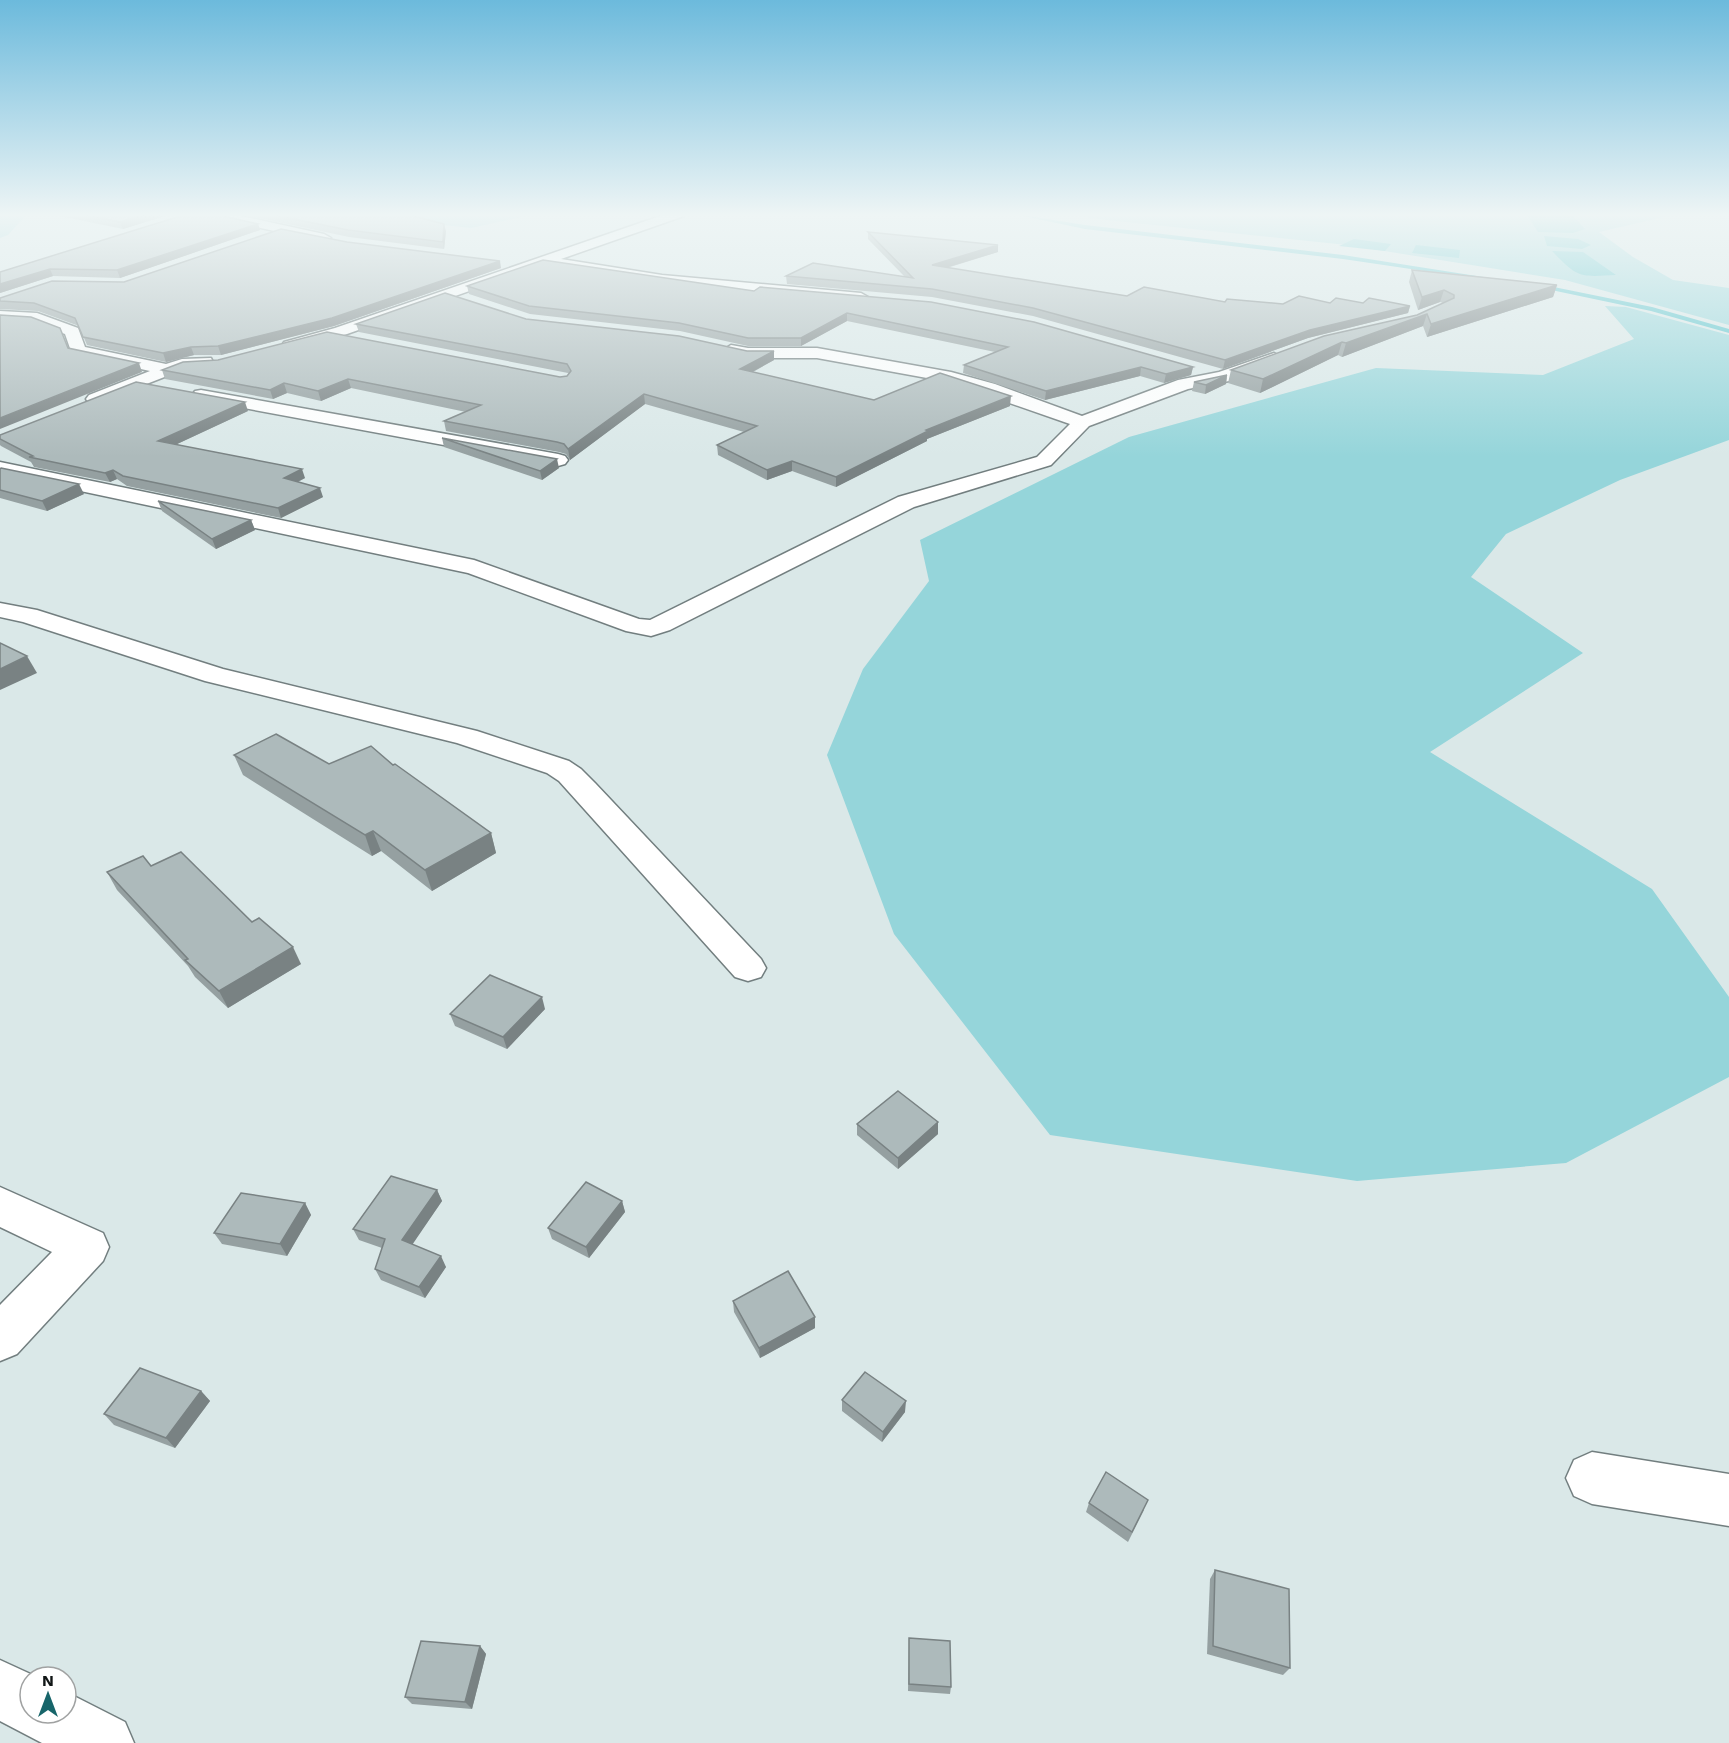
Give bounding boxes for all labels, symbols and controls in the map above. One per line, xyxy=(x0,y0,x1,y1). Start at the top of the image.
north arrow xyxy=(18,1665,78,1725)
text: N xyxy=(42,1671,54,1690)

